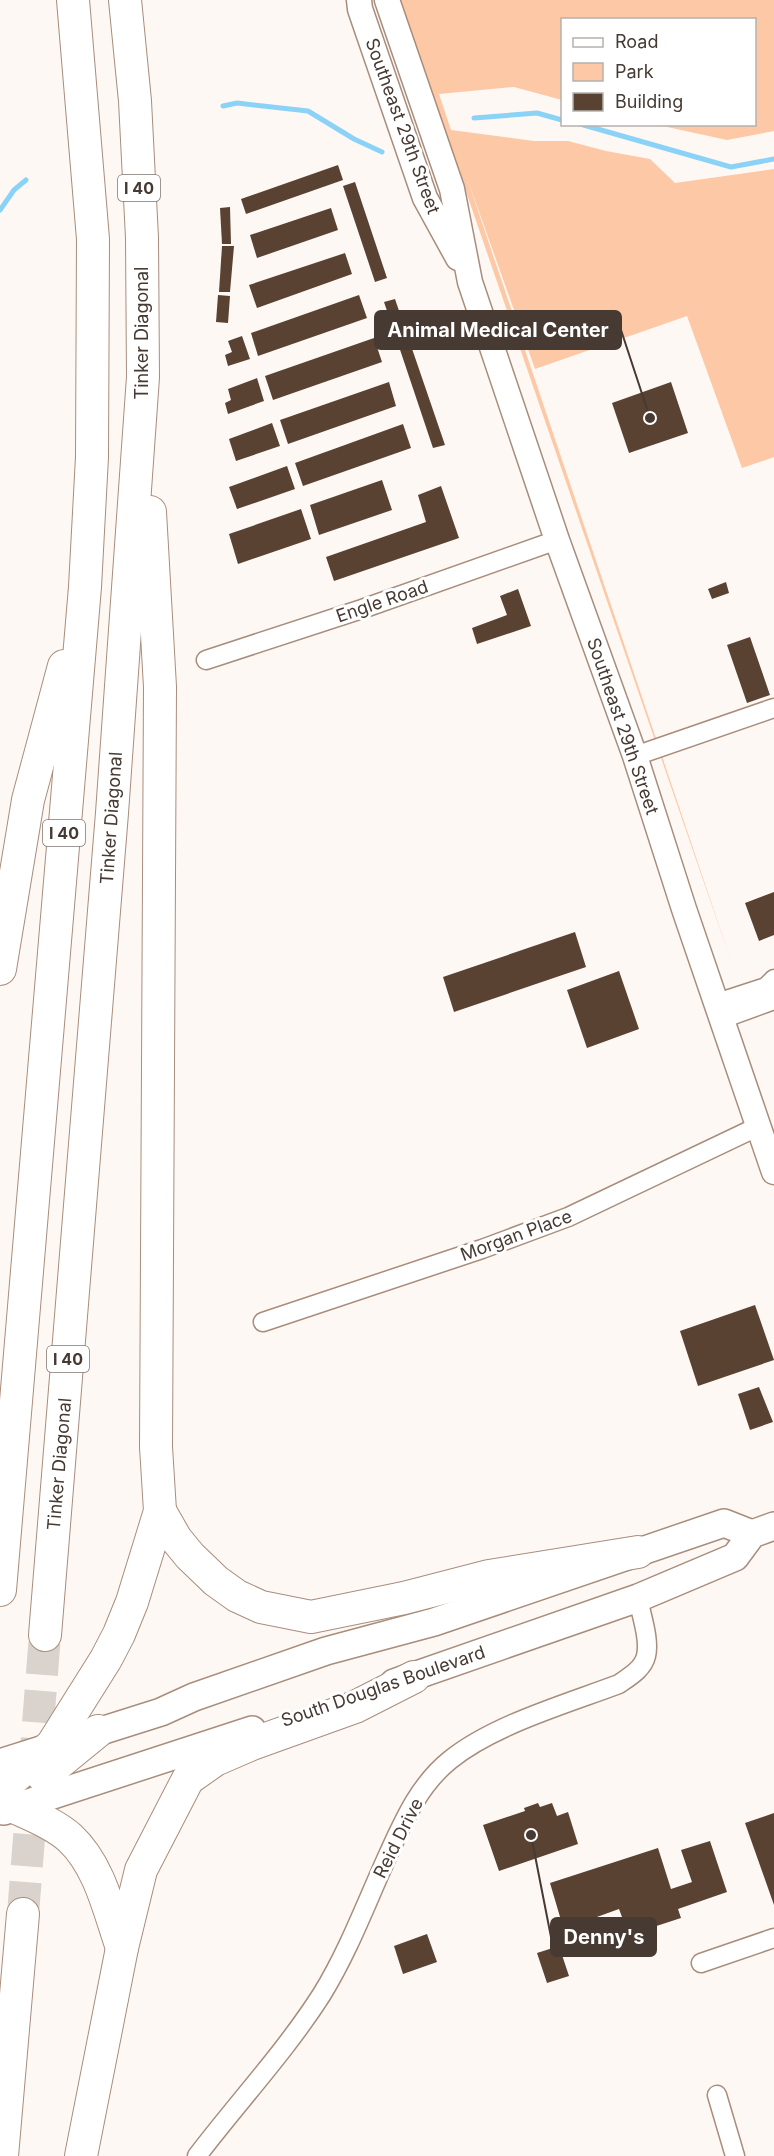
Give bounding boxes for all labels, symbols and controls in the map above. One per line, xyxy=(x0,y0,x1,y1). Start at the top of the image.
legend xyxy=(561,18,756,126)
text: Road xyxy=(615,31,658,52)
street label: Southeast 29th Street xyxy=(361,35,445,217)
text: Park xyxy=(615,61,654,82)
text: Building xyxy=(615,91,683,112)
road number: I 40 xyxy=(118,175,160,201)
street label: Tinker Diagonal xyxy=(131,267,152,399)
callout: Animal Medical Center xyxy=(375,311,621,349)
text: Animal Medical Center xyxy=(387,318,609,342)
street label: Engle Road xyxy=(333,575,431,627)
street label: Southeast 29th Street xyxy=(583,635,663,817)
street label: Tinker Diagonal xyxy=(96,751,126,885)
road number: I 40 xyxy=(43,820,85,846)
street label: Morgan Place xyxy=(457,1205,575,1265)
road number: I 40 xyxy=(47,1346,89,1372)
street label: Tinker Diagonal xyxy=(43,1397,75,1531)
street label: South Douglas Boulevard xyxy=(278,1641,488,1731)
street label: Reid Drive xyxy=(369,1795,427,1881)
callout: Denny's xyxy=(551,1918,656,1956)
text: Denny's xyxy=(564,1925,644,1949)

